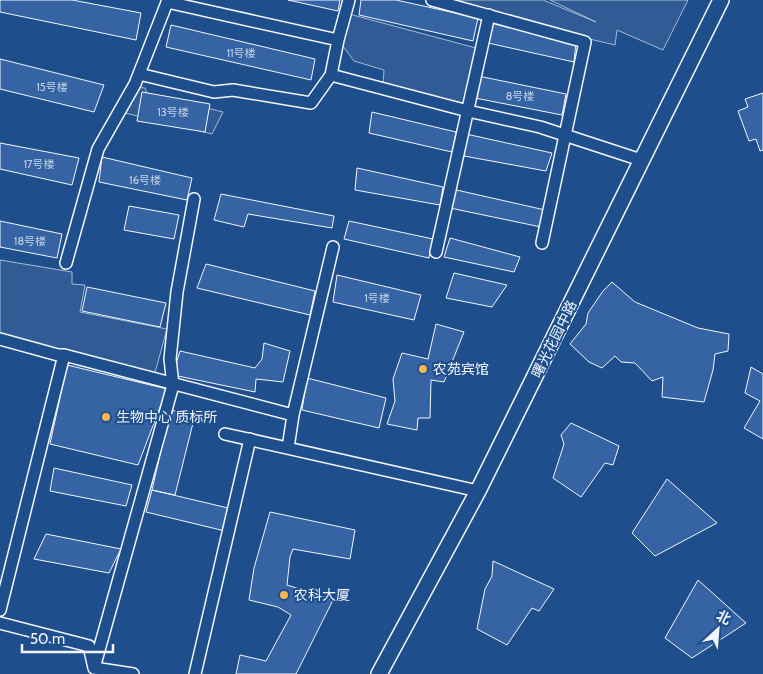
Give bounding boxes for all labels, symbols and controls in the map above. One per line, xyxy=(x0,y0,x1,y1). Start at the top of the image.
house number: 11号楼 xyxy=(226,46,256,60)
house number: 15号楼 xyxy=(36,80,68,94)
house number: 8号楼 xyxy=(506,89,534,103)
house number: 13号楼 xyxy=(157,105,189,119)
house number: 17号楼 xyxy=(23,157,55,171)
house number: 16号楼 xyxy=(129,173,161,187)
house number: 18号楼 xyxy=(14,234,46,248)
house number: 1号楼 xyxy=(364,291,390,305)
street label: 曙光花园中路 xyxy=(527,297,581,381)
place label: 农苑宾馆 xyxy=(433,360,489,378)
marker: 农苑宾馆 xyxy=(417,363,429,375)
place label: 生物中心 质标所 xyxy=(116,408,217,426)
marker: 生物中心 质标所 xyxy=(100,411,112,423)
place label: 农科大厦 xyxy=(294,586,350,604)
marker: 农科大厦 xyxy=(278,589,290,601)
north arrow xyxy=(693,604,743,654)
text: 北 xyxy=(713,606,734,628)
scale bar xyxy=(22,622,114,654)
text: 50 m xyxy=(30,630,65,648)

